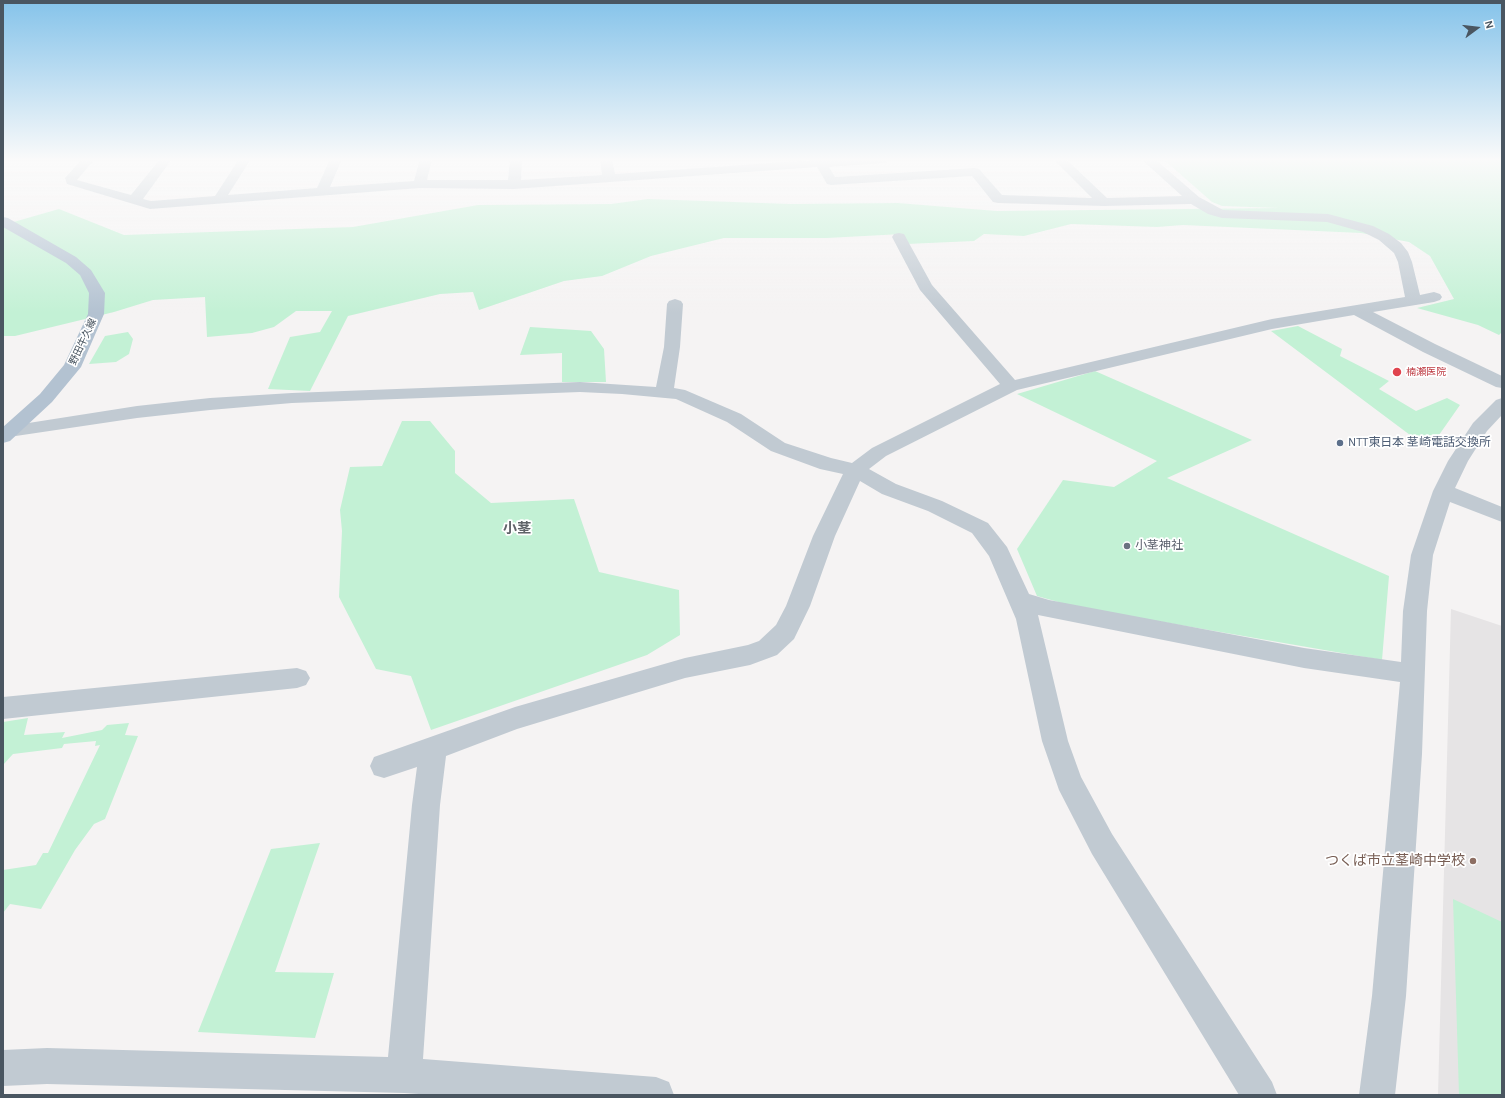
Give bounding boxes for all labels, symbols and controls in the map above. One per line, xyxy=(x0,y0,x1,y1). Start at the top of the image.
north arrow xyxy=(1457,8,1497,48)
text: N xyxy=(1482,19,1496,30)
street label: 野田牛久線 xyxy=(67,317,99,367)
marker: 楠瀬医院 xyxy=(1391,366,1403,378)
place label: 楠瀬医院 xyxy=(1406,366,1446,378)
place label: NTT東日本 茎崎電話交換所 xyxy=(1348,436,1491,450)
marker: NTT東日本 茎崎電話交換所 xyxy=(1335,438,1345,448)
district label: 小茎 xyxy=(503,521,531,537)
place label: 小茎神社 xyxy=(1135,539,1183,553)
marker: 小茎神社 xyxy=(1122,541,1132,551)
place label: つくば市立茎崎中学校 xyxy=(1325,853,1465,869)
marker: つくば市立茎崎中学校 xyxy=(1468,856,1478,866)

